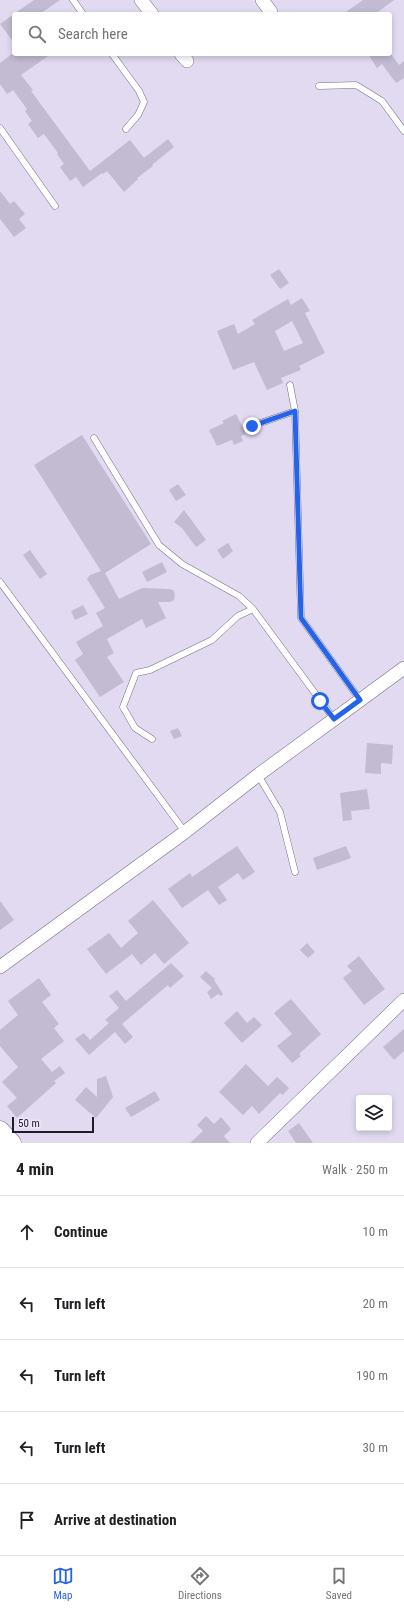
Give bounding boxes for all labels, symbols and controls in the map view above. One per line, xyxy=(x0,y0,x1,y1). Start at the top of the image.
search box xyxy=(12,12,392,56)
icon: search xyxy=(26,23,48,45)
text: Search here xyxy=(58,25,128,43)
route end xyxy=(243,417,261,435)
route start xyxy=(311,692,329,710)
map controls xyxy=(356,1095,392,1131)
button: layers xyxy=(356,1095,392,1131)
scale bar xyxy=(12,1115,94,1134)
text: 50 m xyxy=(18,1117,40,1130)
text: 4 min xyxy=(16,1159,54,1179)
text: Walk · 250 m xyxy=(322,1162,388,1177)
icon: ahead xyxy=(16,1221,38,1243)
text: Continue xyxy=(54,1223,108,1241)
text: 10 m xyxy=(362,1224,388,1239)
icon: left xyxy=(16,1293,38,1315)
text: Turn left xyxy=(54,1295,105,1313)
text: 20 m xyxy=(362,1296,388,1311)
icon: left xyxy=(16,1365,38,1387)
text: Turn left xyxy=(54,1367,105,1385)
text: 190 m xyxy=(356,1368,388,1383)
icon: left xyxy=(16,1437,38,1459)
text: Turn left xyxy=(54,1439,105,1457)
text: 30 m xyxy=(362,1440,388,1455)
icon: arrive xyxy=(16,1509,38,1531)
text: Arrive at destination xyxy=(54,1511,177,1529)
tab: Map xyxy=(52,1565,74,1602)
tab: Directions xyxy=(178,1565,222,1602)
tab: Saved xyxy=(326,1565,352,1602)

